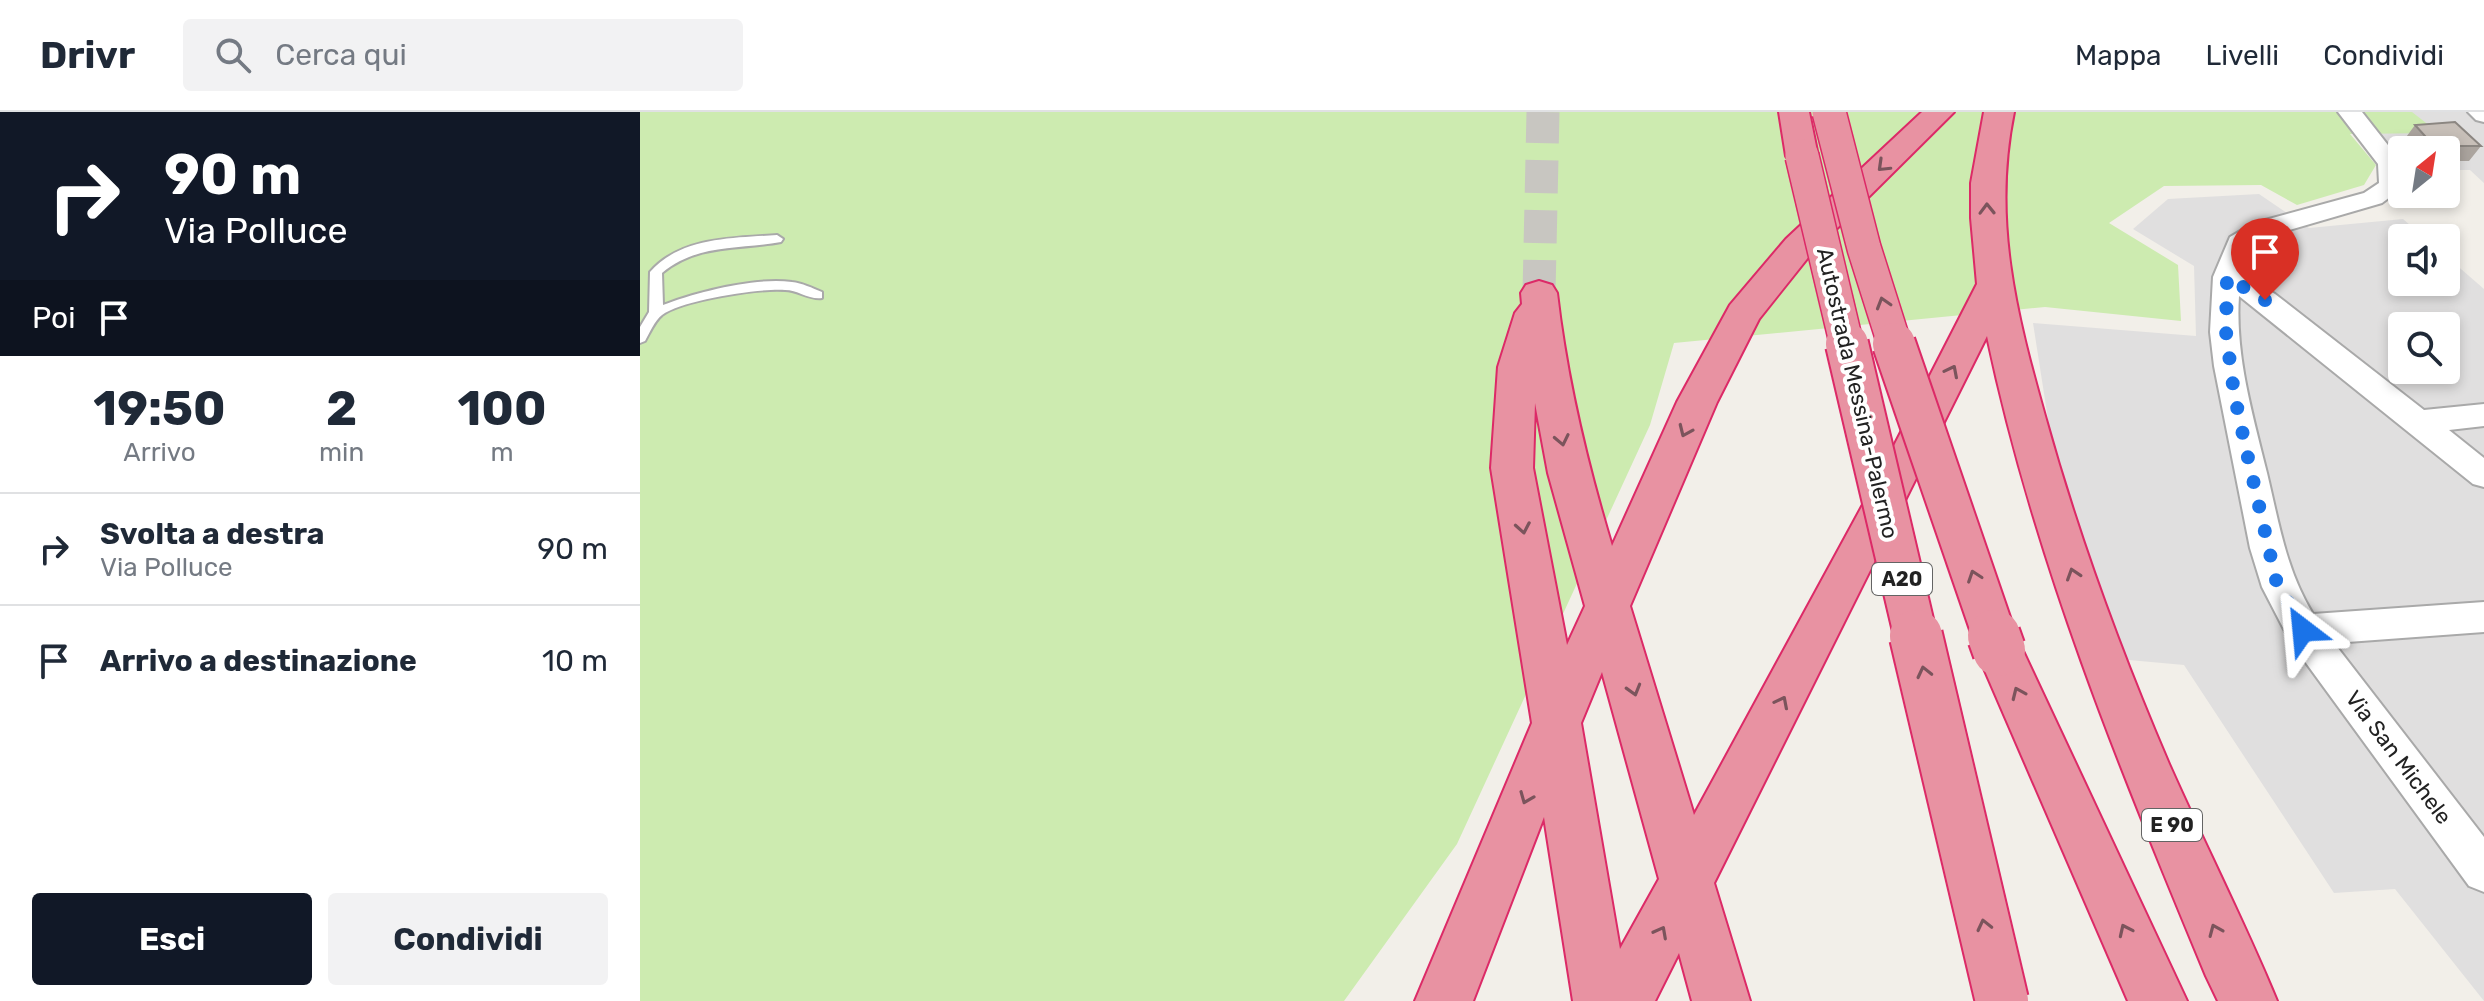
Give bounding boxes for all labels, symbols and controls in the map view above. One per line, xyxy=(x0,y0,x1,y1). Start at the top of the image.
search box xyxy=(183,19,743,91)
text: Drivr xyxy=(40,32,135,78)
icon: search xyxy=(211,33,255,77)
text: Cerca qui xyxy=(275,37,407,73)
text: Mappa xyxy=(2075,39,2162,72)
text: Livelli xyxy=(2206,39,2279,72)
text: Condividi xyxy=(2323,39,2444,72)
north arrow xyxy=(2388,136,2460,208)
map controls xyxy=(2388,136,2460,384)
text: 90 m xyxy=(164,142,301,208)
icon: right xyxy=(32,144,136,248)
one-way arrow xyxy=(1878,157,1892,172)
one-way arrow xyxy=(1979,202,1996,215)
text: Via Polluce xyxy=(164,209,348,252)
pin xyxy=(2231,218,2299,300)
button: sound xyxy=(2388,224,2460,296)
icon: arrive xyxy=(2243,230,2287,274)
street label: Autostrada Messina-Palermo xyxy=(1811,245,1904,541)
icon: arrive xyxy=(92,296,136,340)
one-way arrow xyxy=(1877,297,1893,311)
text: Poi xyxy=(32,300,76,336)
button: search xyxy=(2388,312,2460,384)
one-way arrow xyxy=(1942,365,1958,380)
text: 19:50 xyxy=(93,380,226,437)
text: 2 xyxy=(326,380,357,437)
text: 100 xyxy=(458,380,547,437)
one-way arrow xyxy=(1678,423,1694,437)
one-way arrow xyxy=(1553,433,1570,446)
text: Arrivo xyxy=(123,437,196,468)
text: min xyxy=(319,437,364,468)
text: m xyxy=(491,437,514,468)
text: Svolta a destra xyxy=(100,516,325,552)
one-way arrow xyxy=(1513,521,1530,535)
icon: right xyxy=(32,527,76,571)
text: 90 m xyxy=(537,531,608,567)
text: Via Polluce xyxy=(100,552,233,583)
road number: A20 xyxy=(1872,563,1932,595)
one-way arrow xyxy=(2067,567,2083,581)
one-way arrow xyxy=(1967,570,1983,584)
position arrow xyxy=(2261,588,2345,672)
icon: arrive xyxy=(32,639,76,683)
text: Arrivo a destinazione xyxy=(100,643,417,679)
text: 10 m xyxy=(542,643,608,679)
one-way arrow xyxy=(1916,666,1933,680)
one-way arrow xyxy=(1625,682,1641,696)
street label: Via San Michele xyxy=(2340,685,2458,829)
one-way arrow xyxy=(2012,687,2028,702)
one-way arrow xyxy=(1772,695,1787,710)
one-way arrow xyxy=(1519,790,1535,804)
road number: E 90 xyxy=(2142,809,2202,841)
button: Esci xyxy=(32,893,312,985)
button: Condividi xyxy=(328,893,608,985)
one-way arrow xyxy=(1976,919,1993,933)
one-way arrow xyxy=(2119,924,2135,939)
one-way arrow xyxy=(2209,924,2225,938)
one-way arrow xyxy=(1651,926,1666,940)

